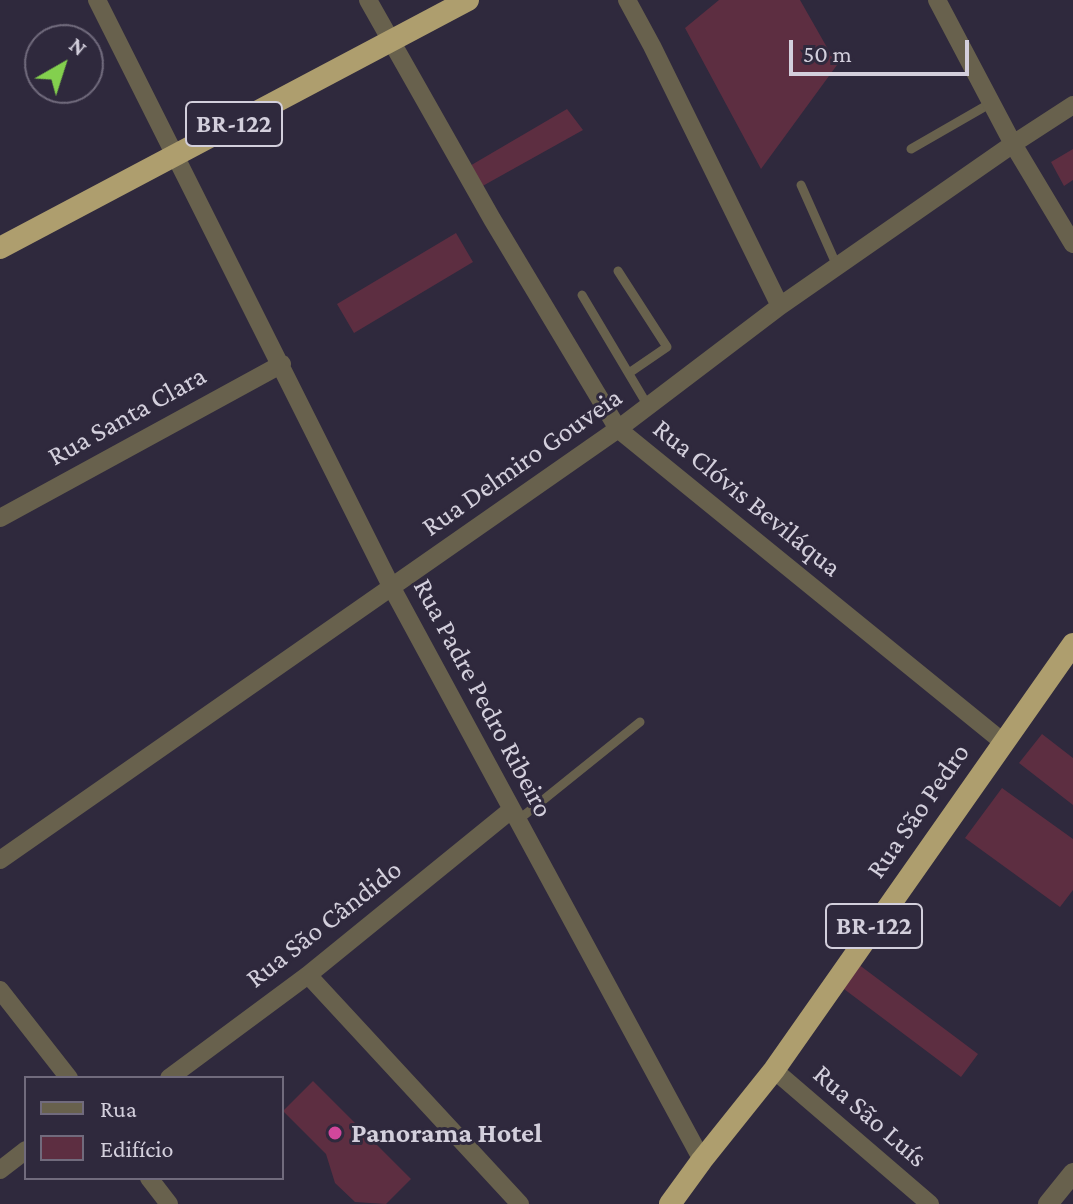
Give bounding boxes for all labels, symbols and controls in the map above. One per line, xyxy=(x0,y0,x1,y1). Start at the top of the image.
north arrow xyxy=(24,24,104,104)
scale bar xyxy=(793,24,973,74)
text: N xyxy=(64,32,92,61)
text: 50 m xyxy=(803,40,852,67)
road number: BR-122 xyxy=(186,102,282,146)
street label: Rua Santa Clara xyxy=(42,359,212,473)
street label: Rua Delmiro Gouveia xyxy=(415,380,629,544)
street label: Rua Clóvis Beviláqua xyxy=(646,412,848,584)
street label: Rua Padre Pedro Ribeiro xyxy=(406,573,560,823)
street label: Rua São Pedro xyxy=(859,737,977,885)
street label: Rua São Cândido xyxy=(239,853,409,995)
road number: BR-122 xyxy=(826,904,922,948)
street label: Rua São Luís xyxy=(806,1057,934,1175)
legend xyxy=(24,1076,284,1180)
text: Rua xyxy=(100,1095,137,1122)
place label: Panorama Hotel xyxy=(351,1116,542,1150)
marker: Panorama Hotel xyxy=(326,1124,344,1142)
text: Edifício xyxy=(100,1135,173,1162)

